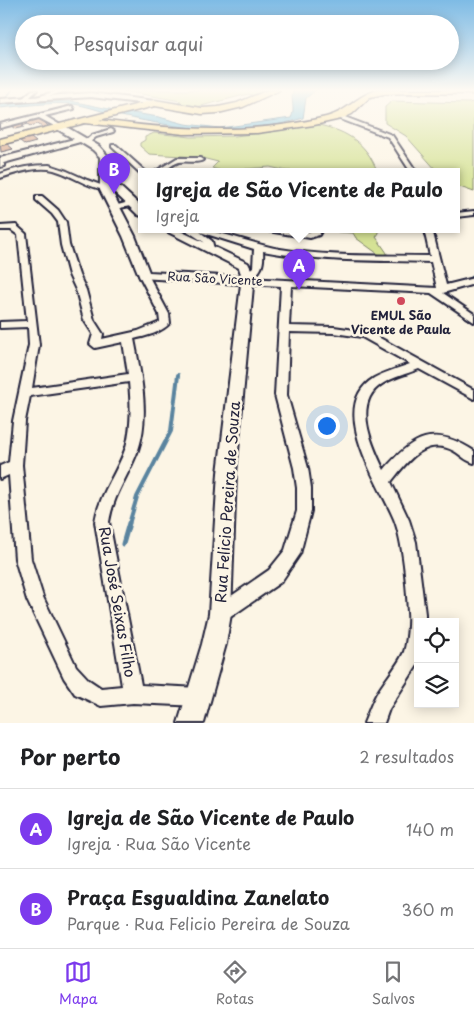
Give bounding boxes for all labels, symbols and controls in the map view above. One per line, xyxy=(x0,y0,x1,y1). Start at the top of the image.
search box xyxy=(15,15,459,70)
icon: search xyxy=(33,29,61,57)
text: Pesquisar aqui xyxy=(73,29,203,57)
pin: B xyxy=(98,153,130,194)
popup xyxy=(138,168,460,233)
text: Igreja de São Vicente de Paulo xyxy=(155,175,443,203)
text: Igreja xyxy=(155,203,199,227)
pin: A xyxy=(283,249,315,290)
street label: Rua São Vicente xyxy=(167,267,263,290)
marker: EMUL São Vicente de Paula xyxy=(395,295,407,307)
place label: EMUL São Vicente de Paula xyxy=(351,306,451,338)
street label: Rua Felicio Pereira de Souza xyxy=(208,400,245,604)
your location xyxy=(314,413,340,439)
street label: Rua José Seixas Filho xyxy=(94,525,143,679)
map controls xyxy=(414,618,459,708)
button: locate xyxy=(414,618,459,663)
button: layers xyxy=(414,663,459,708)
text: Por perto xyxy=(20,740,120,772)
text: 2 resultados xyxy=(360,744,454,768)
text: Igreja de São Vicente de Paulo xyxy=(67,803,354,831)
text: A xyxy=(30,817,42,841)
text: 140 m xyxy=(406,817,454,841)
text: Igreja · Rua São Vicente xyxy=(67,831,251,855)
text: Praça Esgualdina Zanelato xyxy=(67,883,329,911)
text: B xyxy=(31,897,41,921)
text: 360 m xyxy=(402,897,454,921)
text: Parque · Rua Felicio Pereira de Souza xyxy=(67,911,350,935)
tab: Mapa xyxy=(59,958,98,1009)
tab: Rotas xyxy=(216,958,254,1009)
tab: Salvos xyxy=(372,958,415,1009)

